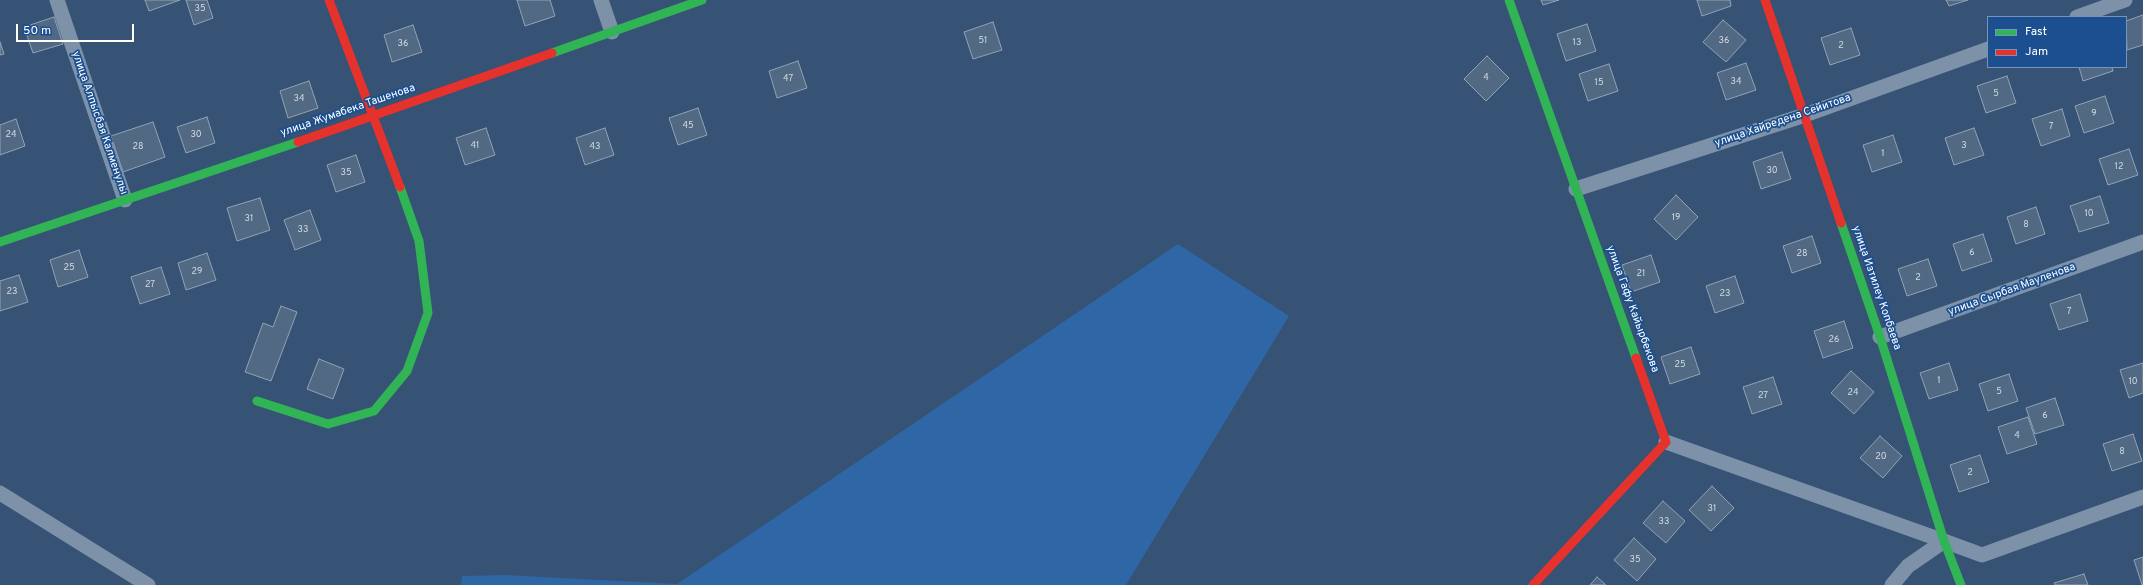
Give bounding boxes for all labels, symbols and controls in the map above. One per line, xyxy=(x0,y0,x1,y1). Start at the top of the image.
house number: 35 xyxy=(194,4,206,14)
scale bar xyxy=(18,16,136,42)
legend xyxy=(1987,16,2127,68)
text: 50 m xyxy=(23,23,51,39)
text: Fast xyxy=(2025,24,2047,40)
house number: 51 xyxy=(979,36,987,46)
house number: 36 xyxy=(1719,36,1729,46)
house number: 13 xyxy=(1573,38,1581,48)
house number: 36 xyxy=(398,39,408,49)
house number: 2 xyxy=(1838,41,1844,51)
text: Jam xyxy=(2025,44,2048,60)
street label: улица Алпысбая Калменулы xyxy=(68,50,130,196)
house number: 4 xyxy=(1483,73,1489,83)
house number: 47 xyxy=(783,74,793,84)
house number: 34 xyxy=(1730,77,1742,87)
house number: 15 xyxy=(1595,78,1603,88)
street label: улица Жумабека Ташенова xyxy=(279,82,417,140)
house number: 5 xyxy=(1993,89,1999,99)
street label: улица Хайредена Сейитова xyxy=(1713,91,1853,151)
house number: 34 xyxy=(293,94,305,104)
house number: 9 xyxy=(2091,109,2097,119)
house number: 45 xyxy=(682,121,694,131)
house number: 7 xyxy=(2049,122,2053,132)
house number: 24 xyxy=(5,130,17,140)
house number: 30 xyxy=(190,130,202,140)
house number: 41 xyxy=(471,141,479,151)
house number: 3 xyxy=(1961,141,1967,151)
house number: 28 xyxy=(132,142,144,152)
house number: 43 xyxy=(589,142,601,152)
house number: 1 xyxy=(1881,149,1885,159)
house number: 12 xyxy=(2115,162,2123,172)
house number: 30 xyxy=(1766,166,1778,176)
house number: 35 xyxy=(340,168,352,178)
house number: 10 xyxy=(2084,209,2094,219)
house number: 19 xyxy=(1672,213,1680,223)
house number: 31 xyxy=(245,214,253,224)
house number: 8 xyxy=(2023,220,2029,230)
street label: улица Изтилеу Копбаева xyxy=(1849,224,1903,352)
house number: 33 xyxy=(298,225,308,235)
street label: улица Гафу Кайырбекова xyxy=(1603,244,1661,374)
house number: 6 xyxy=(1969,248,1975,258)
house number: 28 xyxy=(1796,249,1808,259)
street label: улица Сырбая Мауленова xyxy=(1946,261,2078,319)
house number: 25 xyxy=(63,263,75,273)
house number: 29 xyxy=(192,267,202,277)
house number: 21 xyxy=(1637,269,1645,279)
house number: 2 xyxy=(1915,273,1921,283)
house number: 27 xyxy=(145,280,155,290)
house number: 23 xyxy=(7,287,17,297)
house number: 23 xyxy=(1720,289,1730,299)
house number: 7 xyxy=(2067,307,2071,317)
house number: 26 xyxy=(1829,335,1839,345)
house number: 25 xyxy=(1674,360,1686,370)
house number: 1 xyxy=(1937,376,1941,386)
house number: 10 xyxy=(2128,377,2138,387)
house number: 5 xyxy=(1996,387,2002,397)
house number: 24 xyxy=(1847,388,1859,398)
house number: 27 xyxy=(1758,391,1768,401)
house number: 6 xyxy=(2042,411,2048,421)
house number: 4 xyxy=(2014,431,2020,441)
house number: 8 xyxy=(2119,447,2125,457)
house number: 20 xyxy=(1875,452,1887,462)
house number: 2 xyxy=(1967,468,1973,478)
house number: 31 xyxy=(1708,504,1716,514)
house number: 33 xyxy=(1659,517,1669,527)
house number: 35 xyxy=(1629,555,1641,565)

